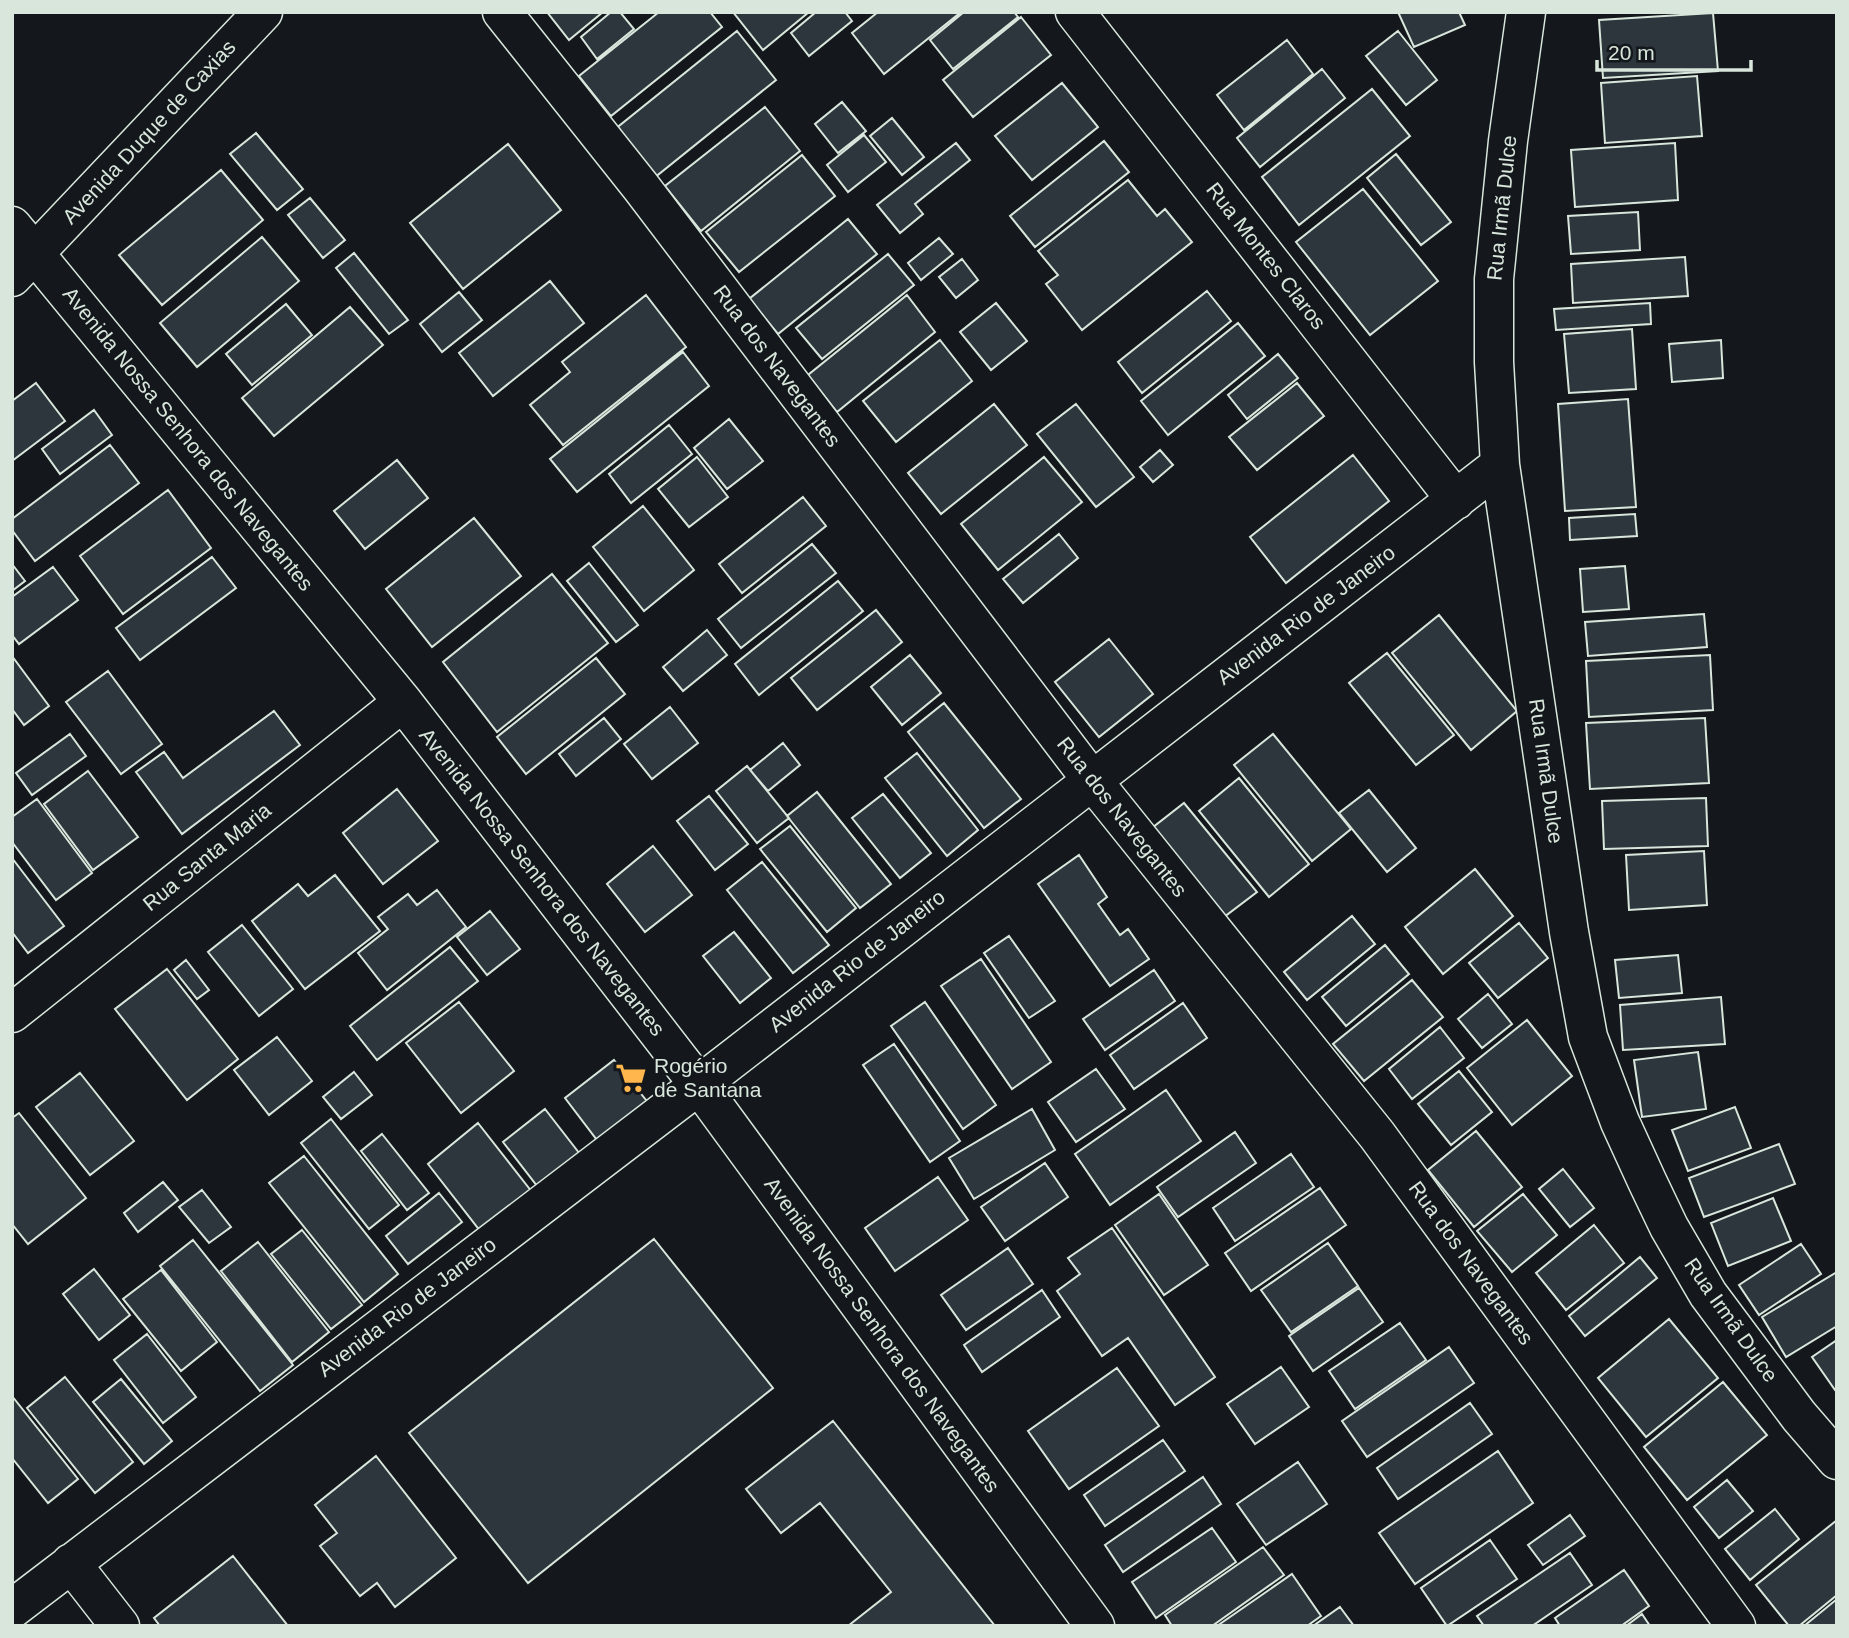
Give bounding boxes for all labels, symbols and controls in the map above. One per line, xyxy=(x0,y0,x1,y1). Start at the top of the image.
scale bar xyxy=(1597,28,1751,72)
street label: Avenida Duque de Caxias xyxy=(58,35,240,228)
text: 20 m xyxy=(1608,41,1655,64)
street label: Rua Irmã Dulce xyxy=(1482,134,1521,282)
street label: Rua Montes Claros xyxy=(1202,178,1331,334)
street label: Rua dos Navegantes xyxy=(709,280,846,451)
street label: Avenida Nossa Senhora dos Navegantes xyxy=(59,282,318,595)
street label: Avenida Rio de Janeiro xyxy=(1212,540,1399,689)
street label: Rua Irmã Dulce xyxy=(1525,697,1568,845)
street label: Avenida Nossa Senhora dos Navegantes xyxy=(415,723,670,1040)
street label: Rua dos Navegantes xyxy=(1053,732,1192,901)
street label: Rua Santa Maria xyxy=(138,798,275,915)
street label: Avenida Rio de Janeiro xyxy=(764,885,949,1036)
place label: Rogério de Santana xyxy=(654,1054,762,1101)
supermarket icon: Rogério de Santana xyxy=(614,1061,648,1095)
street label: Avenida Nossa Senhora dos Navegantes xyxy=(760,1173,1004,1497)
street label: Rua dos Navegantes xyxy=(1404,1177,1538,1349)
street label: Avenida Rio de Janeiro xyxy=(313,1232,500,1381)
street label: Rua Irmã Dulce xyxy=(1680,1253,1783,1386)

